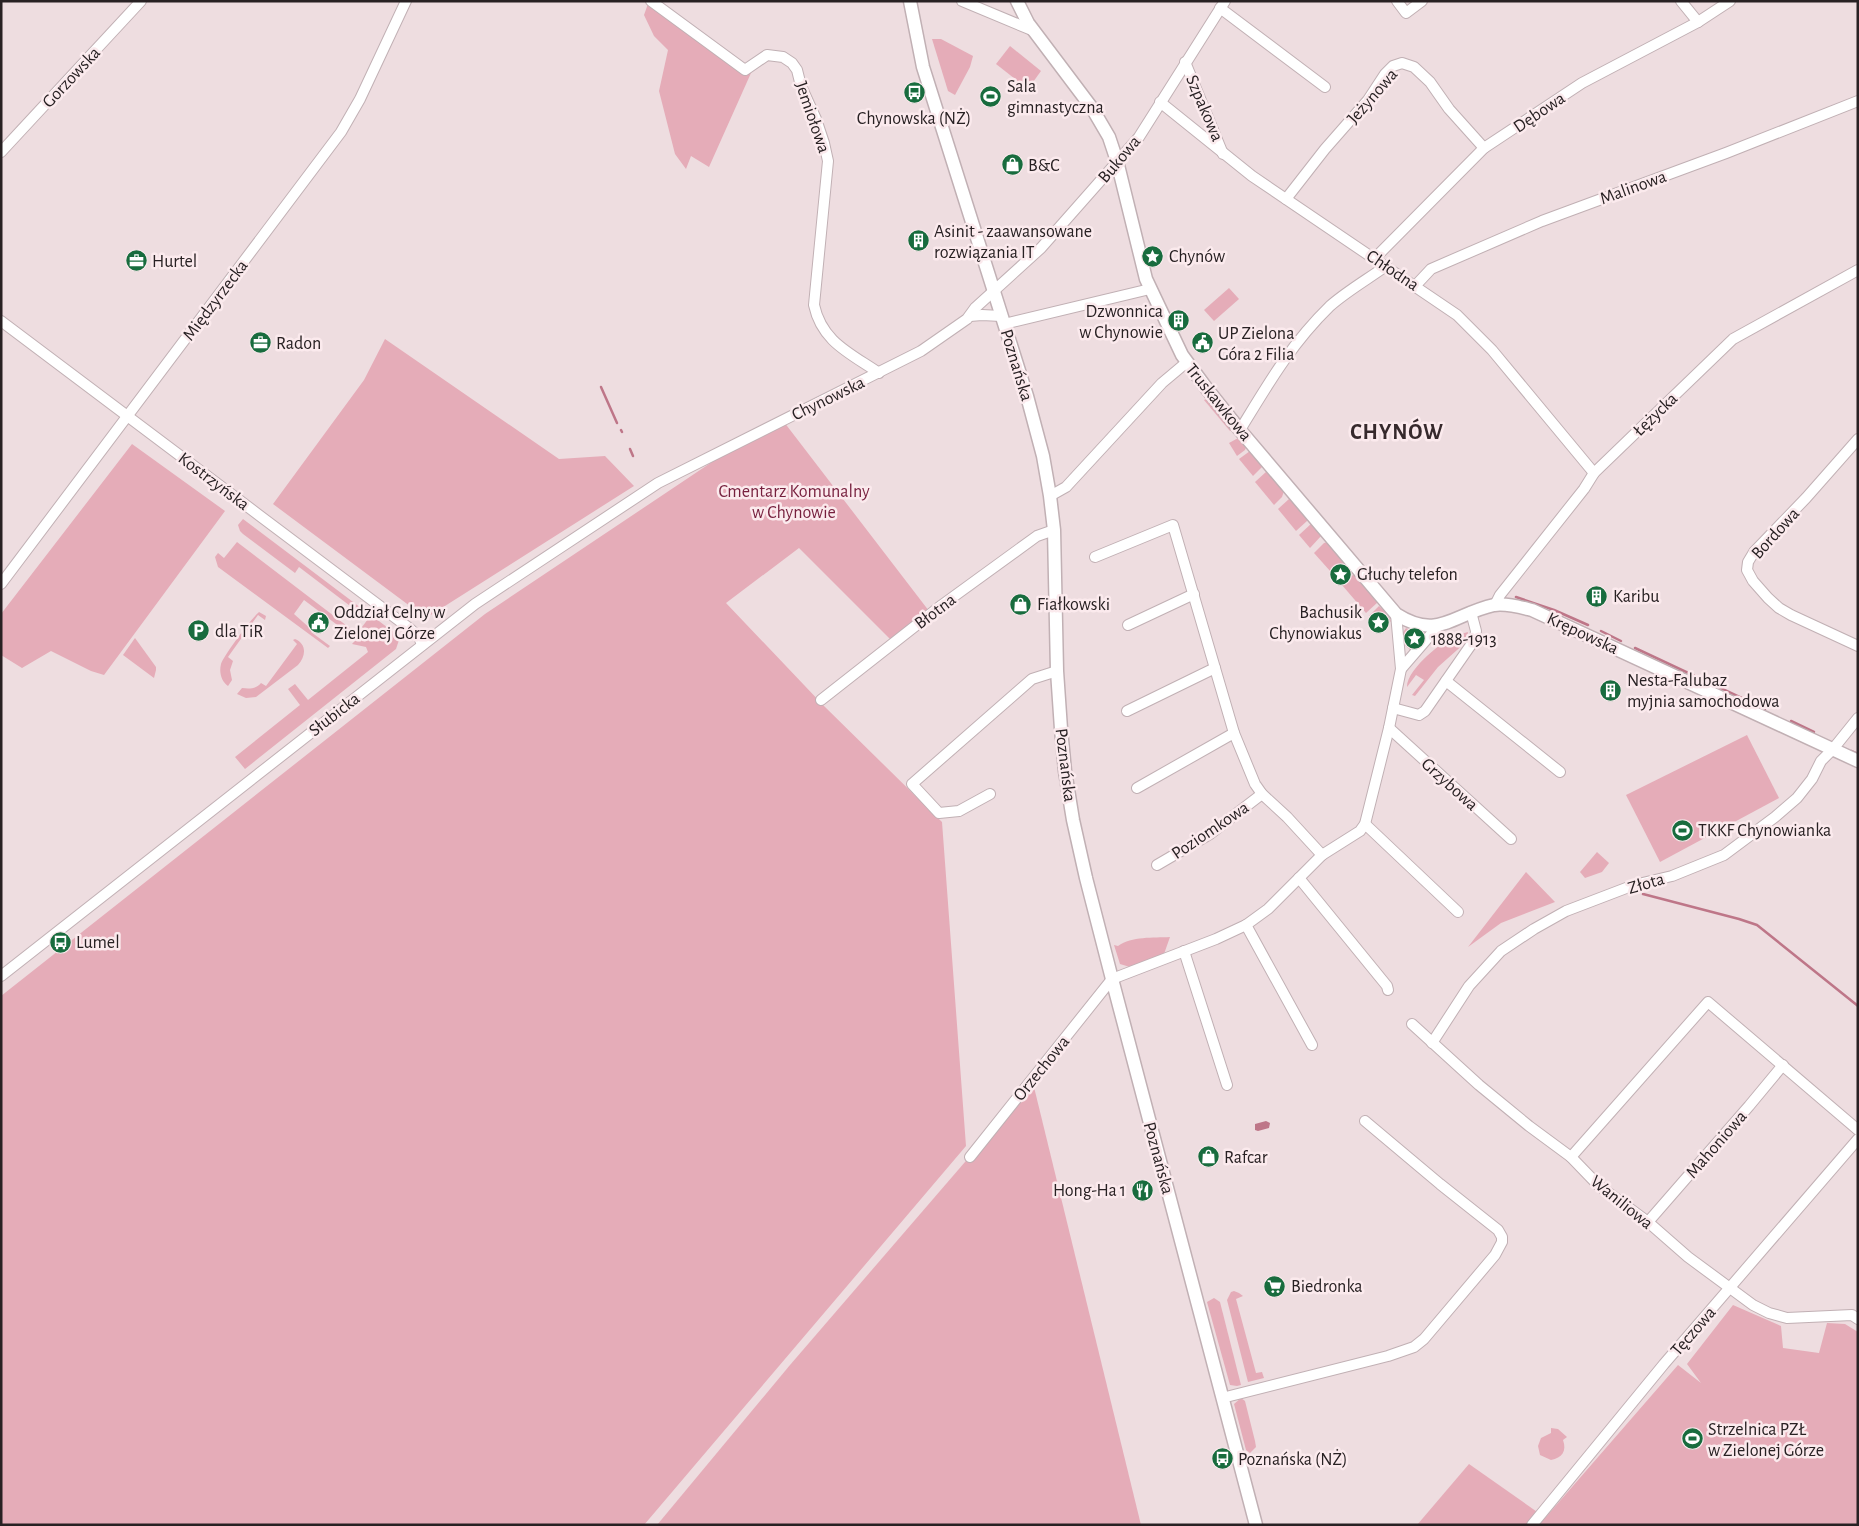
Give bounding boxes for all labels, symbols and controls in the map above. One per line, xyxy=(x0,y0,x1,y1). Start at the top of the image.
street label: Gorzowska xyxy=(39,44,104,111)
street label: Jeżynowa xyxy=(1344,66,1401,128)
street label: Szpakowa xyxy=(1182,73,1226,144)
place label: Sala gimnastyczna xyxy=(1007,78,1104,117)
street label: Jemiołowa xyxy=(791,79,833,155)
bus stop icon: Chynowska (NŻ) xyxy=(902,81,926,105)
sports icon: Sala gimnastyczna xyxy=(979,84,1003,108)
street label: Dębowa xyxy=(1511,89,1569,136)
place label: Chynowska (NŻ) xyxy=(857,108,971,128)
street label: Bukowa xyxy=(1095,133,1145,187)
shop icon: B&C xyxy=(1000,153,1024,177)
place label: B&C xyxy=(1028,157,1060,175)
street label: Malinowa xyxy=(1598,168,1669,208)
place label: Asinit - zaawansowane rozwiązania IT xyxy=(934,223,1092,262)
building icon: Asinit - zaawansowane rozwiązania IT xyxy=(906,229,930,253)
place icon: Chynów xyxy=(1141,244,1165,268)
street label: Chłodna xyxy=(1363,247,1422,295)
place label: Chynów xyxy=(1169,248,1225,266)
office icon: Hurtel xyxy=(124,249,148,273)
place label: Hurtel xyxy=(152,253,197,271)
street label: Międzyrzecka xyxy=(180,257,252,344)
place label: Dzwonnica w Chynowie xyxy=(1079,303,1163,342)
building icon: Dzwonnica w Chynowie xyxy=(1167,309,1191,333)
place label: UP Zielona Góra 2 Filia xyxy=(1218,325,1294,364)
street label: Poznańska xyxy=(997,327,1035,403)
office icon: Radon xyxy=(248,331,272,355)
public building icon: UP Zielona Góra 2 Filia xyxy=(1190,331,1214,355)
place label: Radon xyxy=(276,335,321,353)
street label: Truskawkowa xyxy=(1182,360,1255,445)
street label: Chynowska xyxy=(789,374,868,424)
street label: Łężycka xyxy=(1630,390,1681,440)
district label: CHYNÓW xyxy=(1350,418,1444,443)
street label: Kostrzyńska xyxy=(175,449,252,514)
park label: Cmentarz Komunalny w Chynowie xyxy=(718,483,870,522)
street label: Bordowa xyxy=(1748,505,1803,563)
place icon: Głuchy telefon xyxy=(1329,562,1353,586)
place label: Głuchy telefon xyxy=(1357,566,1458,584)
building icon: Karibu xyxy=(1585,584,1609,608)
place label: Karibu xyxy=(1613,588,1659,606)
street label: Błotna xyxy=(912,591,960,633)
shop icon: Fiałkowski xyxy=(1009,592,1033,616)
place label: Fiałkowski xyxy=(1037,596,1110,614)
place label: Oddział Celny w Zielonej Górze xyxy=(334,604,445,643)
place label: Bachusik Chynowiakus xyxy=(1269,604,1363,643)
public building icon: Oddział Celny w Zielonej Górze xyxy=(306,610,330,634)
place icon: Bachusik Chynowiakus xyxy=(1366,610,1390,634)
street label: Krępowska xyxy=(1544,610,1621,658)
parking icon: dla TiR xyxy=(187,619,211,643)
place label: dla TiR xyxy=(215,623,263,641)
place icon: 1888-1913 xyxy=(1403,627,1427,651)
place label: 1888-1913 xyxy=(1431,631,1497,649)
place label: Nesta-Falubaz myjnia samochodowa xyxy=(1627,672,1780,711)
building icon: Nesta-Falubaz myjnia samochodowa xyxy=(1599,678,1623,702)
street label: Słubicka xyxy=(306,690,363,740)
street label: Poznańska xyxy=(1052,727,1078,803)
street label: Grzybowa xyxy=(1418,755,1481,815)
street label: Poziomkowa xyxy=(1169,799,1252,863)
sports icon: TKKF Chynowianka xyxy=(1670,818,1694,842)
place label: TKKF Chynowianka xyxy=(1698,822,1831,840)
street label: Złota xyxy=(1626,870,1667,898)
bus stop icon: Lumel xyxy=(48,930,72,954)
place label: Lumel xyxy=(76,934,120,952)
street label: Orzechowa xyxy=(1010,1033,1073,1105)
street label: Mahoniowa xyxy=(1683,1108,1751,1182)
street label: Poznańska xyxy=(1140,1120,1176,1196)
shop icon: Rafcar xyxy=(1196,1145,1220,1169)
place label: Rafcar xyxy=(1224,1149,1268,1167)
street label: Waniliowa xyxy=(1587,1172,1656,1233)
restaurant icon: Hong-Ha 1 xyxy=(1130,1178,1154,1202)
place label: Hong-Ha 1 xyxy=(1053,1182,1126,1200)
supermarket icon: Biedronka xyxy=(1263,1274,1287,1298)
place label: Biedronka xyxy=(1291,1278,1363,1296)
street label: Tęczowa xyxy=(1668,1304,1720,1360)
place label: Strzelnica PZŁ w Zielonej Górze xyxy=(1708,1421,1824,1460)
sports icon: Strzelnica PZŁ w Zielonej Górze xyxy=(1680,1427,1704,1451)
bus stop icon: Poznańska (NŻ) xyxy=(1210,1447,1234,1471)
place label: Poznańska (NŻ) xyxy=(1238,1449,1348,1469)

